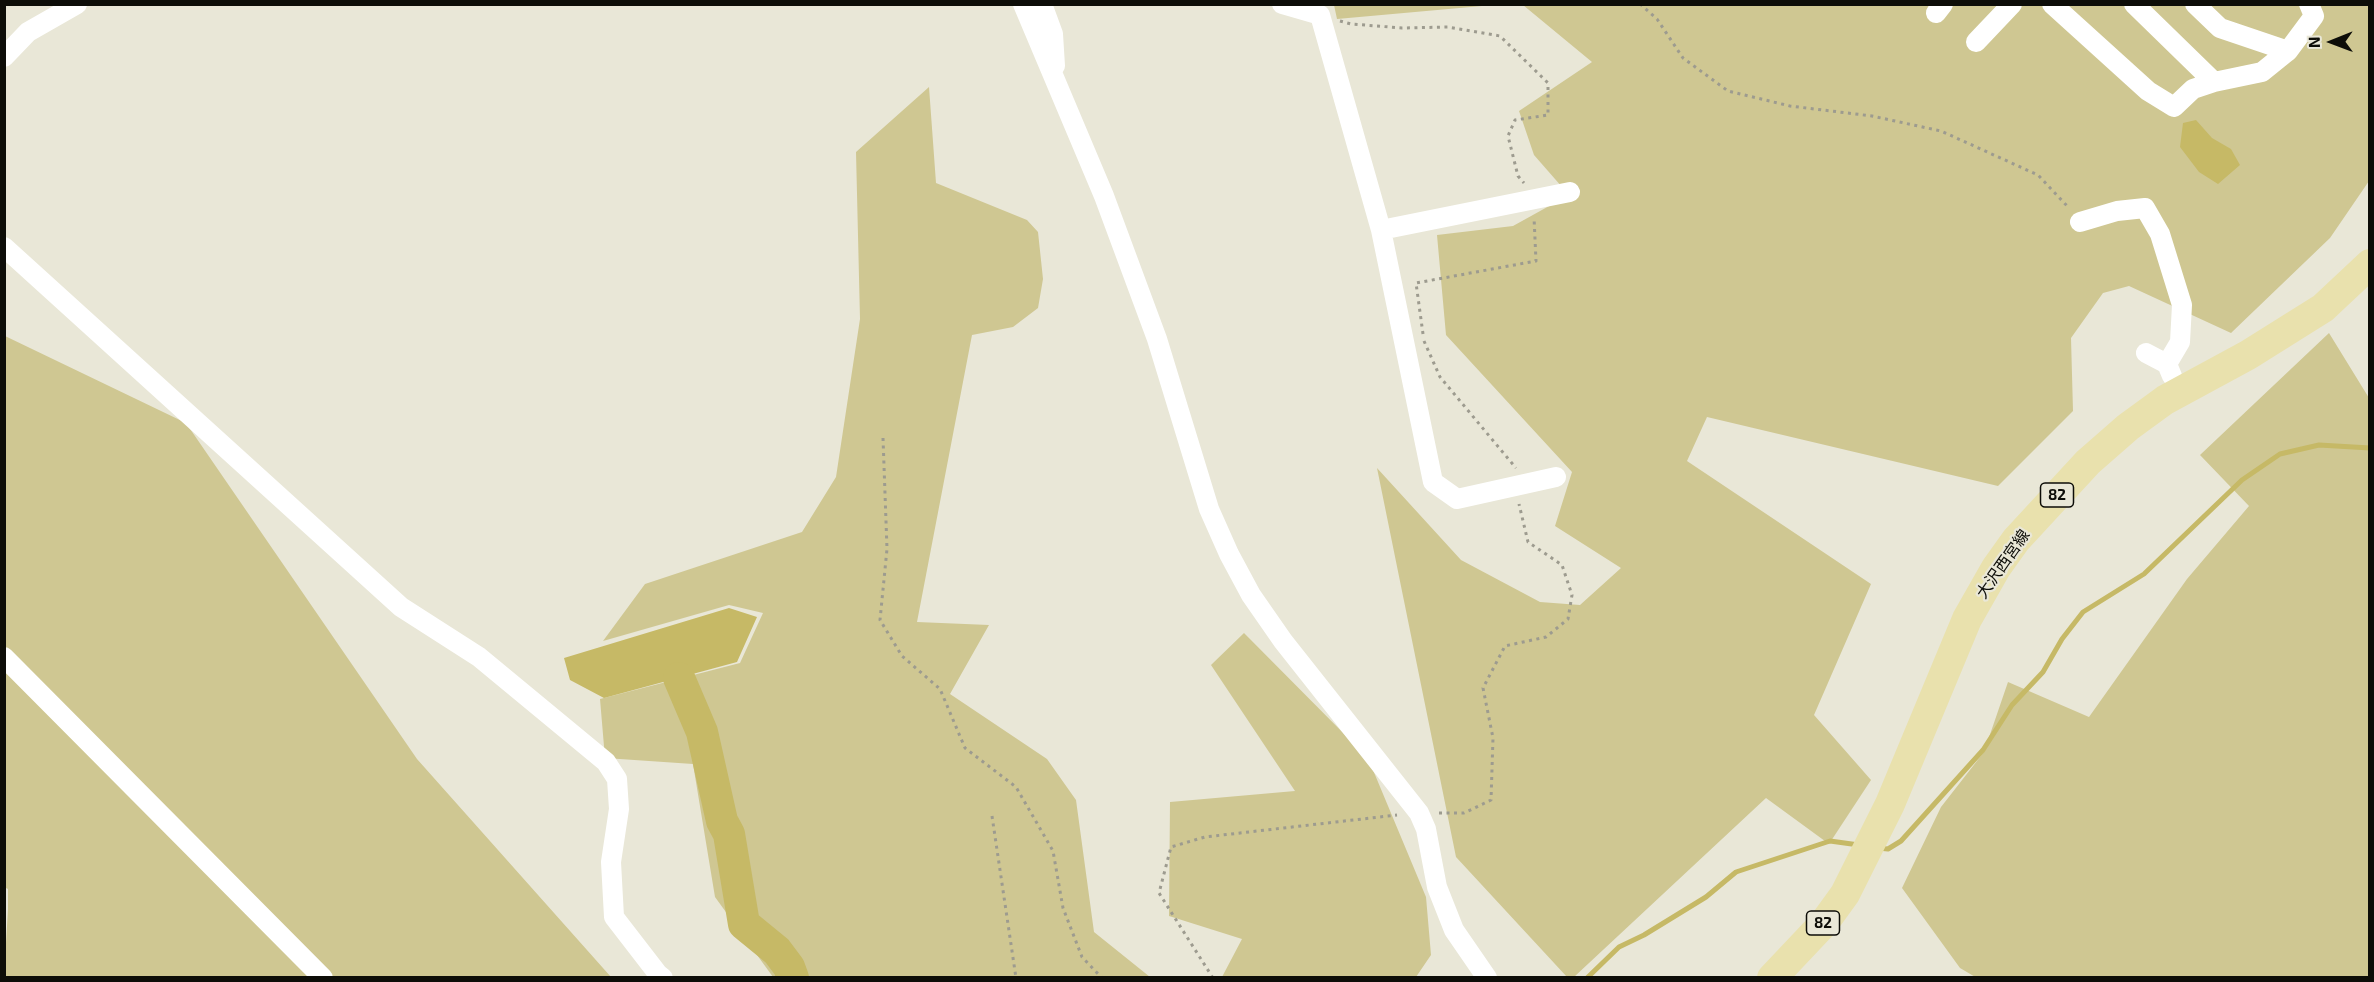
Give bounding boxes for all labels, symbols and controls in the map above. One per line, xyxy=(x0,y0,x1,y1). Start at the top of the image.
north arrow xyxy=(2302,12,2362,72)
text: N xyxy=(2304,36,2323,48)
road number: 82 xyxy=(2040,483,2074,507)
street label: 大沢西宮線 xyxy=(1972,526,2034,602)
road number: 82 xyxy=(1806,911,1840,935)

